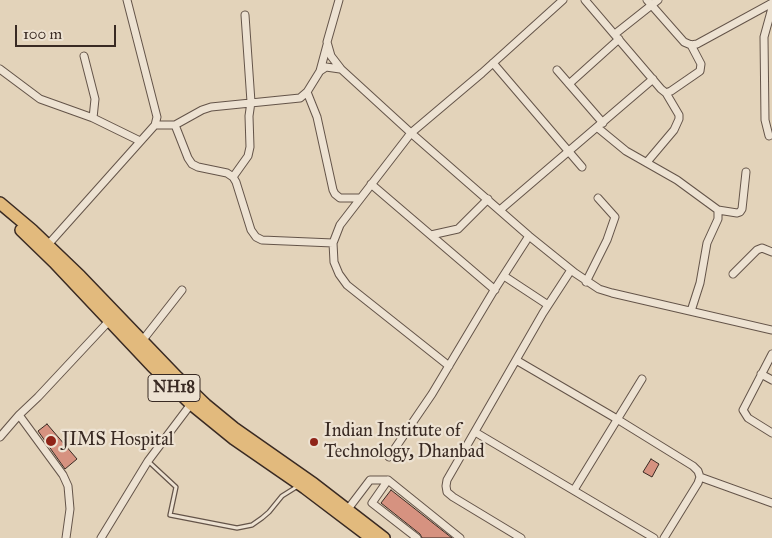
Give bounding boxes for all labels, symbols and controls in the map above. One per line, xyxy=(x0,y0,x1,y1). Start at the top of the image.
scale bar xyxy=(18,15,119,47)
text: 100 m xyxy=(23,25,62,43)
road number: NH18 xyxy=(148,374,200,402)
place label: Indian Institute of Technology, Dhanbad xyxy=(324,421,484,464)
place label: JIMS Hospital xyxy=(62,430,174,452)
marker: JIMS Hospital xyxy=(44,434,58,448)
marker: Indian Institute of Technology, Dhanbad xyxy=(308,436,320,448)

